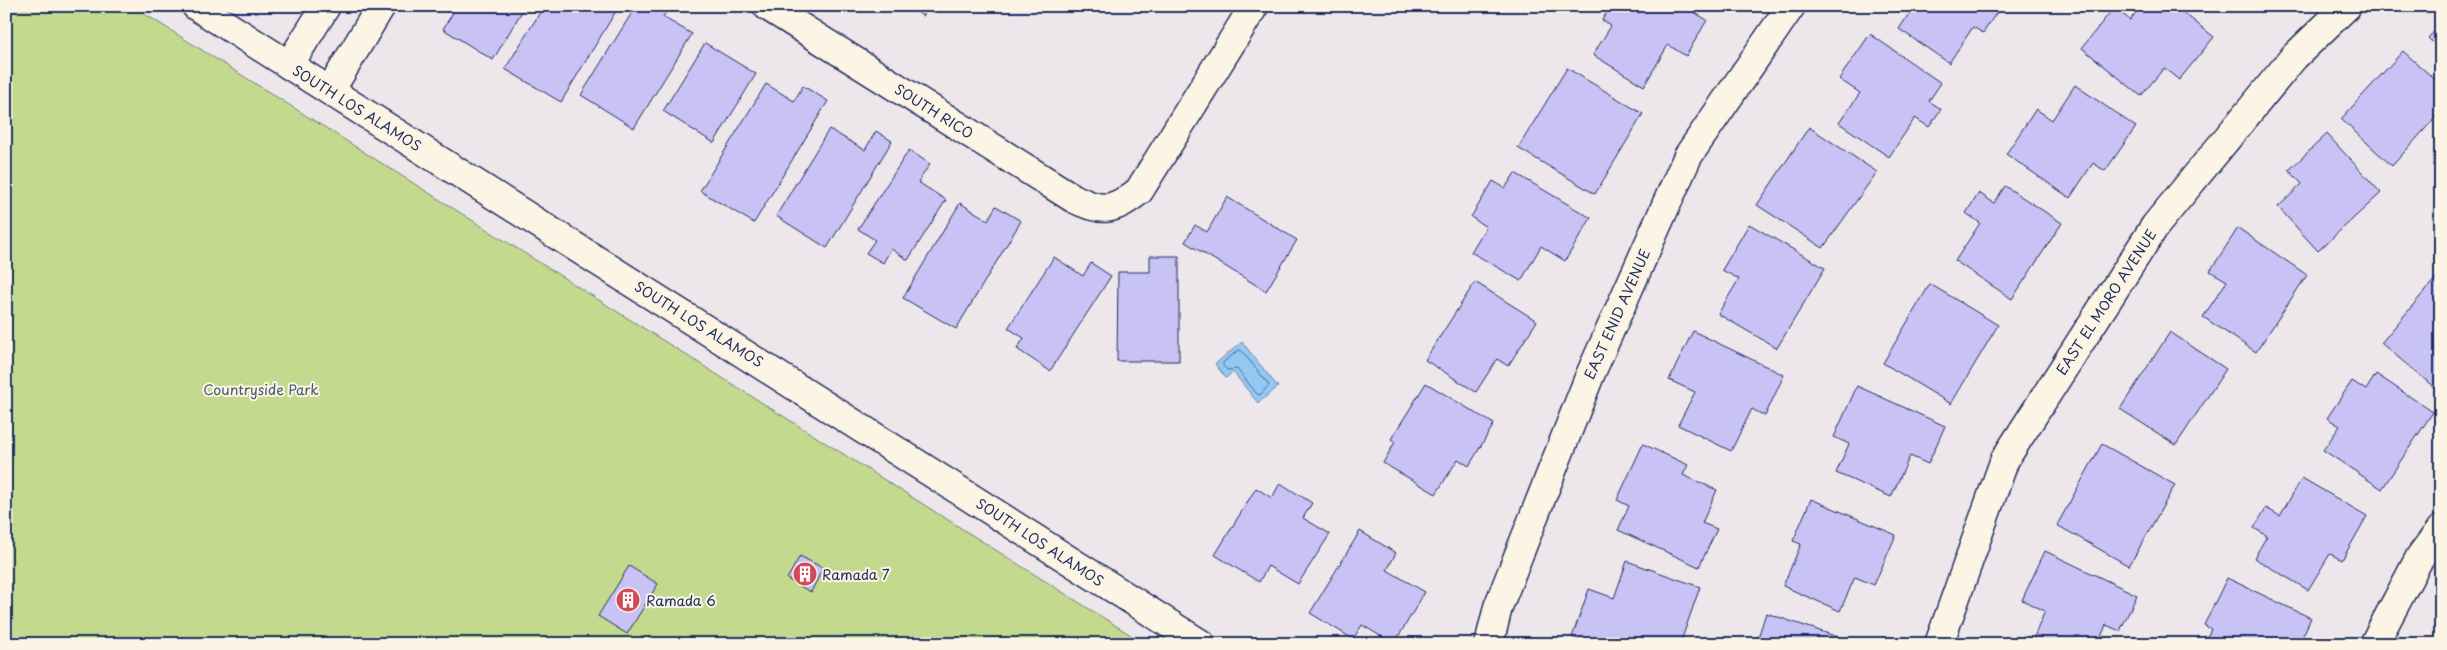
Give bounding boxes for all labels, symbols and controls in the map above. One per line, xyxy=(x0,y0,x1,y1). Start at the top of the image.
street label: SOUTH LOS ALAMOS xyxy=(288,60,426,156)
street label: SOUTH RICO xyxy=(891,78,977,144)
street label: EAST EL MORO AVENUE xyxy=(2051,225,2161,379)
street label: EAST ENID AVENUE xyxy=(1579,245,1655,383)
street label: SOUTH LOS ALAMOS xyxy=(630,276,768,372)
park label: Countryside Park xyxy=(203,379,319,400)
street label: SOUTH LOS ALAMOS xyxy=(972,493,1108,591)
building icon: Ramada 7 xyxy=(792,561,818,587)
place label: Ramada 7 xyxy=(822,564,890,585)
building icon: Ramada 6 xyxy=(615,587,641,613)
place label: Ramada 6 xyxy=(646,590,716,611)

